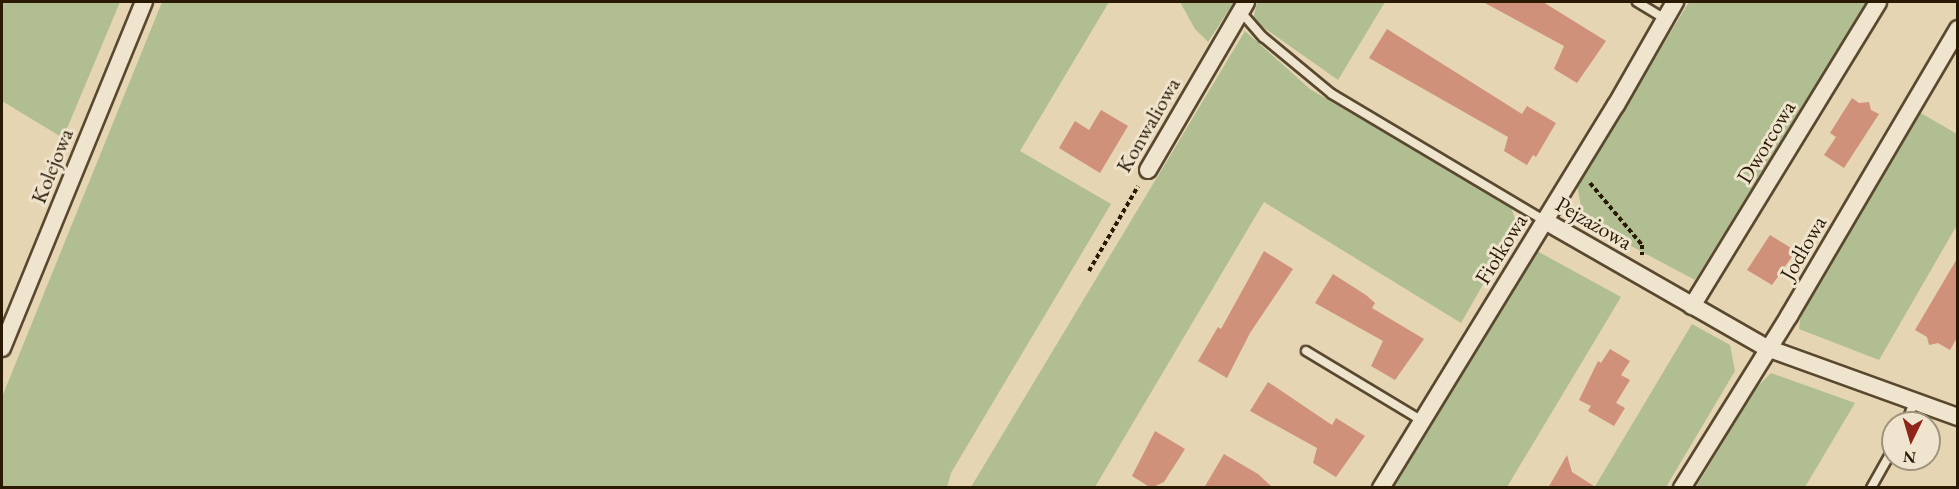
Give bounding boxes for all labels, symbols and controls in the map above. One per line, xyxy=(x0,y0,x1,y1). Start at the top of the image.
street label: Konwaliowa xyxy=(1110,73,1186,177)
street label: Dworcowa xyxy=(1731,96,1801,188)
street label: Kolejowa xyxy=(25,125,79,207)
street label: Pejzażowa xyxy=(1551,191,1637,255)
street label: Fiołkowa xyxy=(1469,209,1533,289)
street label: Jodłowa xyxy=(1774,211,1832,285)
north arrow xyxy=(1881,411,1941,471)
text: N xyxy=(1902,446,1917,468)

